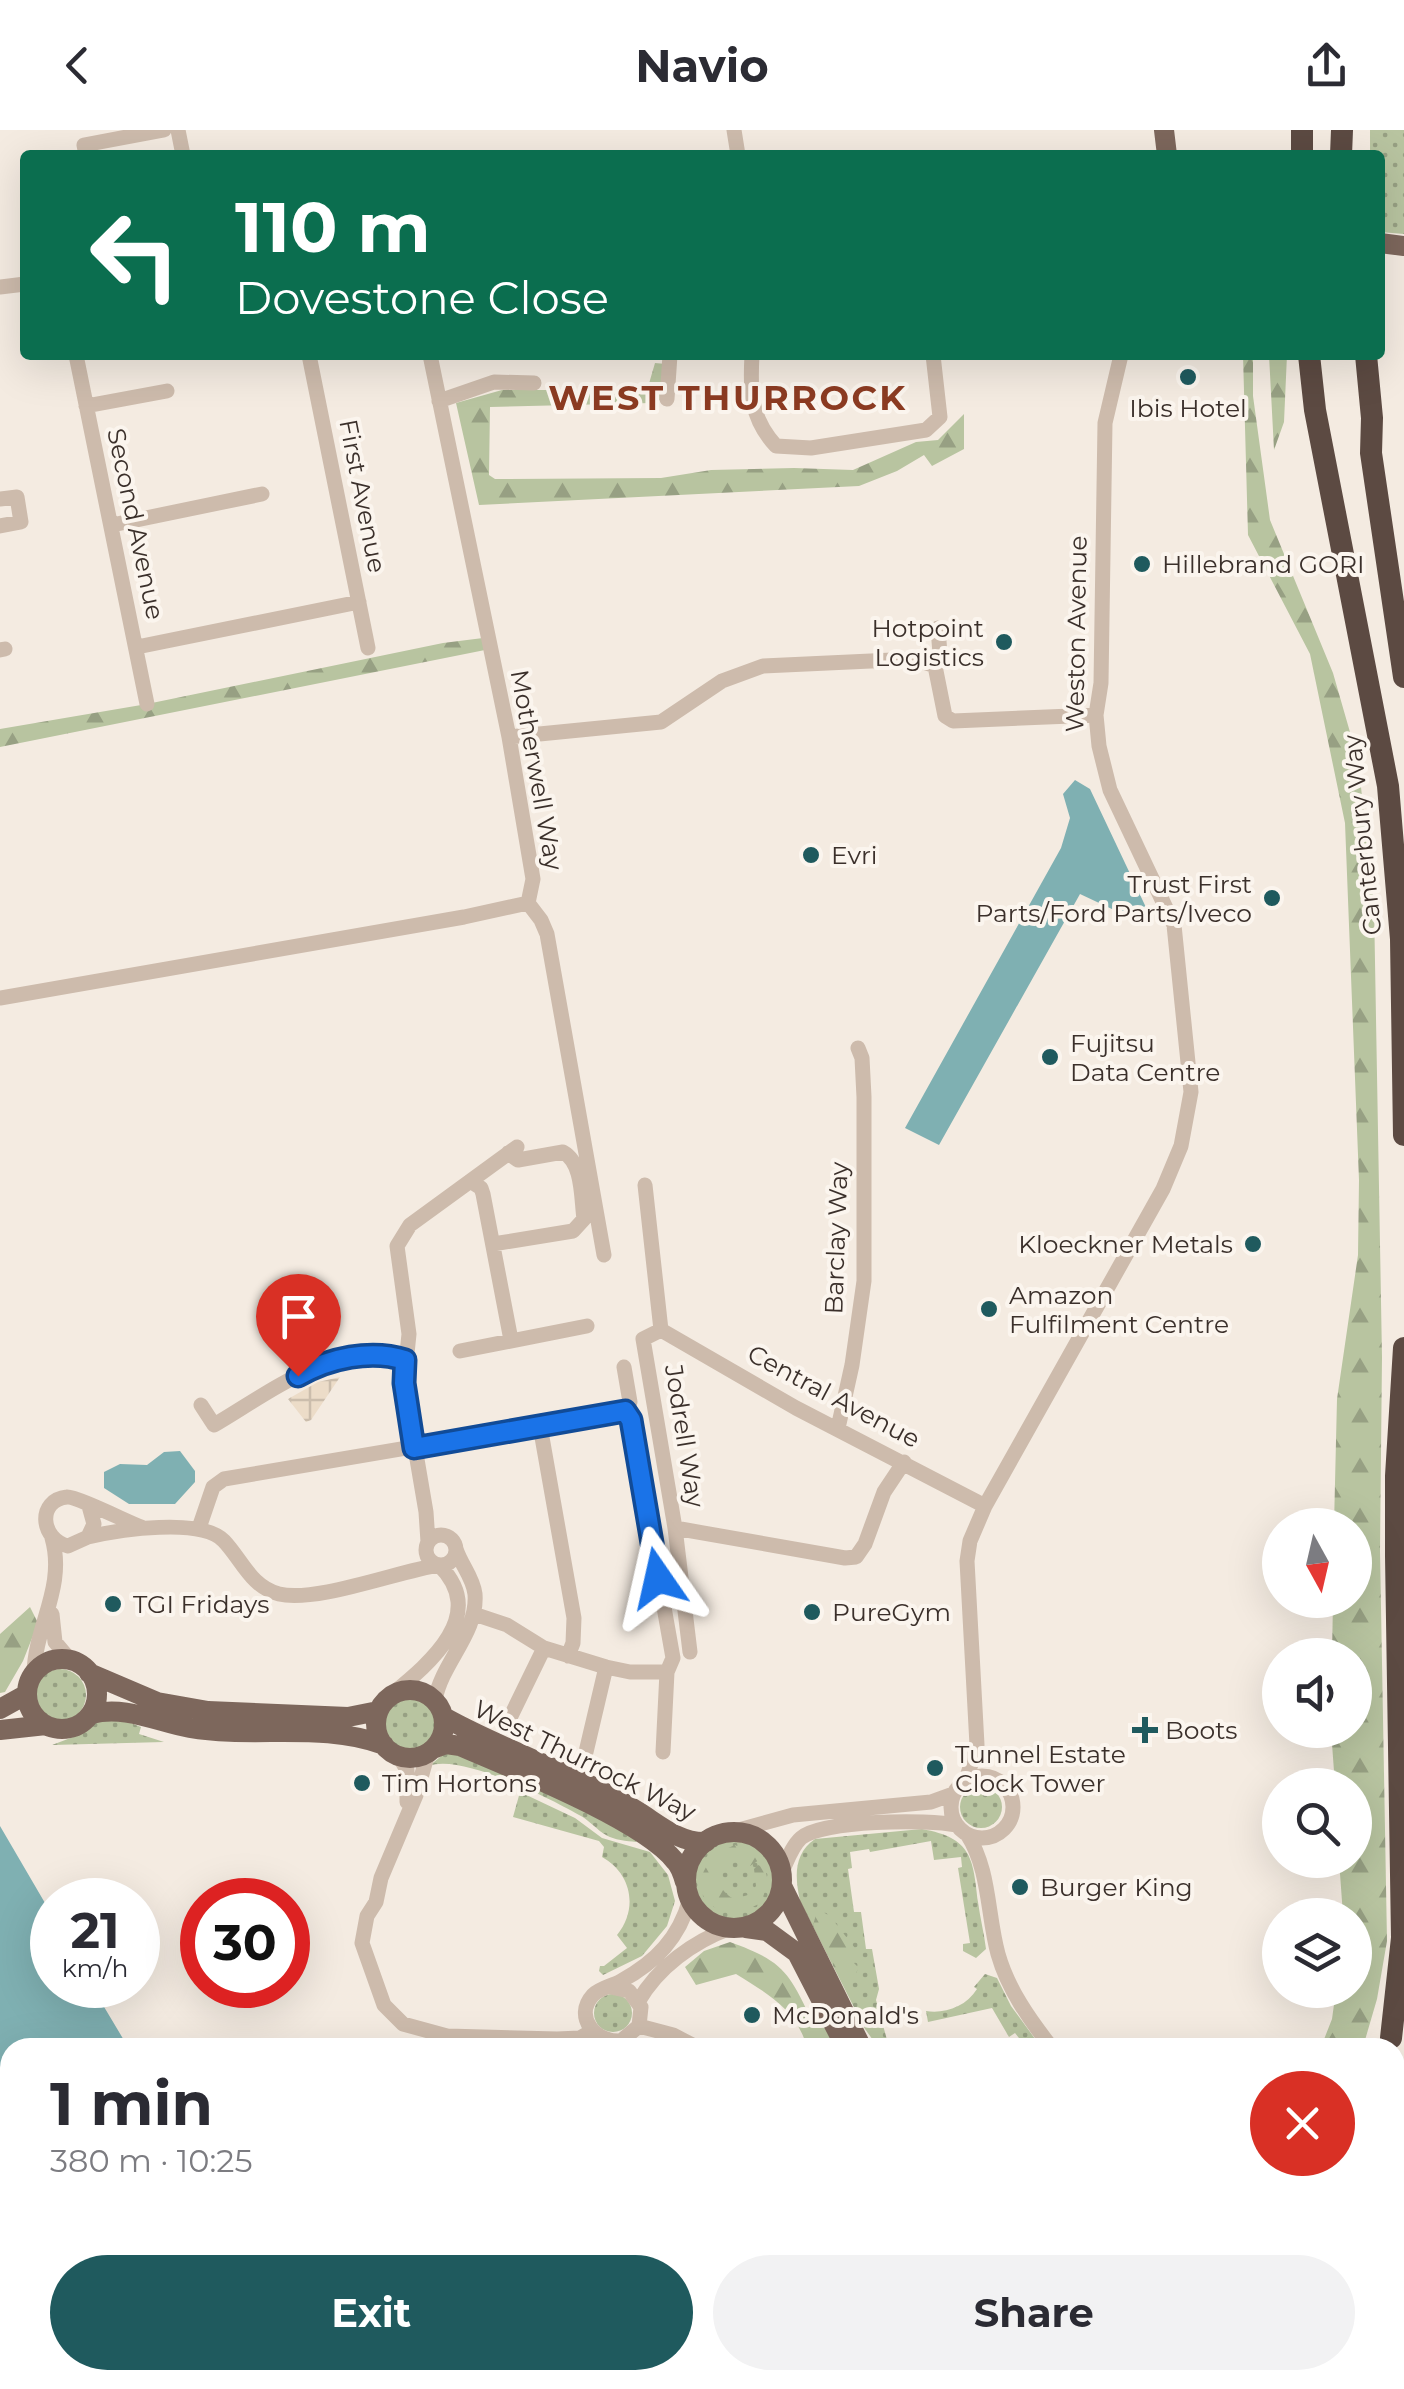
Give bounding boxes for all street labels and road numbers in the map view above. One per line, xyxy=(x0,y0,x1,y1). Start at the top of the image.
street label: First Avenue xyxy=(333,417,393,575)
street label: Second Avenue xyxy=(101,426,171,622)
street label: Weston Avenue xyxy=(1059,535,1093,733)
street label: Motherwell Way xyxy=(505,667,569,873)
street label: Canterbury Way xyxy=(1336,733,1387,937)
street label: Barclay Way xyxy=(818,1161,854,1315)
street label: Central Avenue xyxy=(743,1338,925,1454)
street label: Jodrell Way xyxy=(659,1361,711,1510)
street label: West Thurrock Way xyxy=(469,1693,701,1827)

